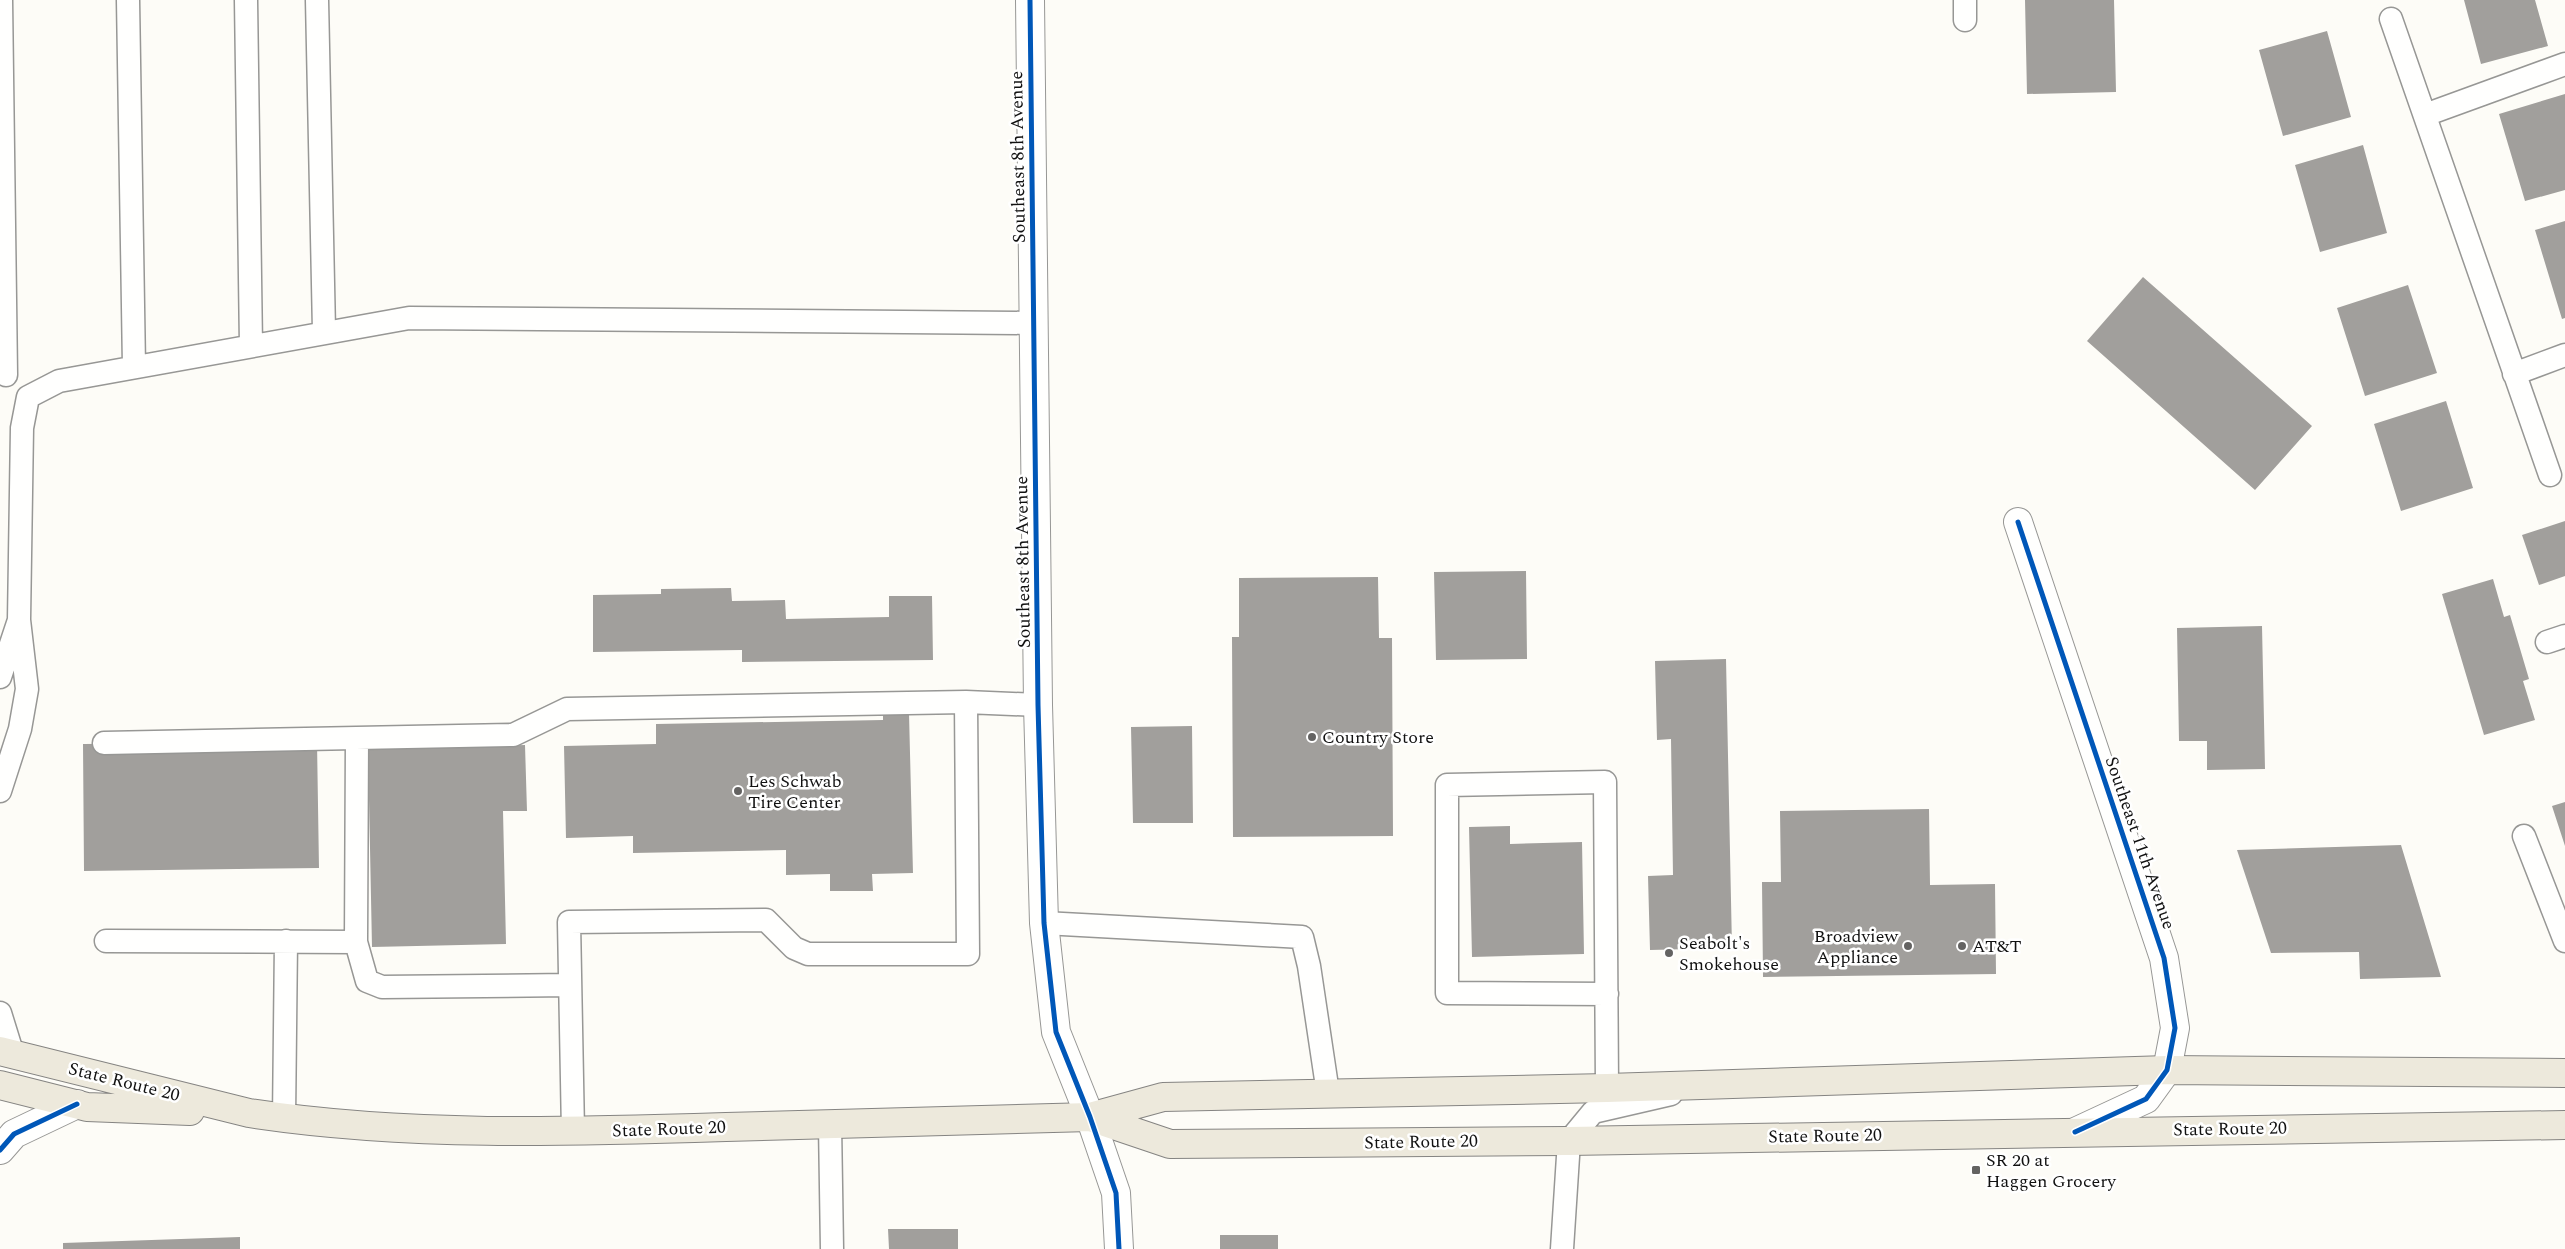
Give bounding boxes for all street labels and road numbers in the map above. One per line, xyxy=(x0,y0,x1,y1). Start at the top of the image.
street label: Southeast 8th Avenue xyxy=(1003,71,1033,243)
street label: Southeast 8th Avenue xyxy=(1008,476,1038,648)
street label: Southeast 11th Avenue xyxy=(2098,753,2182,933)
street label: State Route 20 xyxy=(66,1055,182,1109)
street label: State Route 20 xyxy=(612,1114,726,1144)
street label: State Route 20 xyxy=(2173,1115,2287,1143)
street label: State Route 20 xyxy=(1768,1122,1882,1150)
street label: State Route 20 xyxy=(1364,1128,1478,1156)

